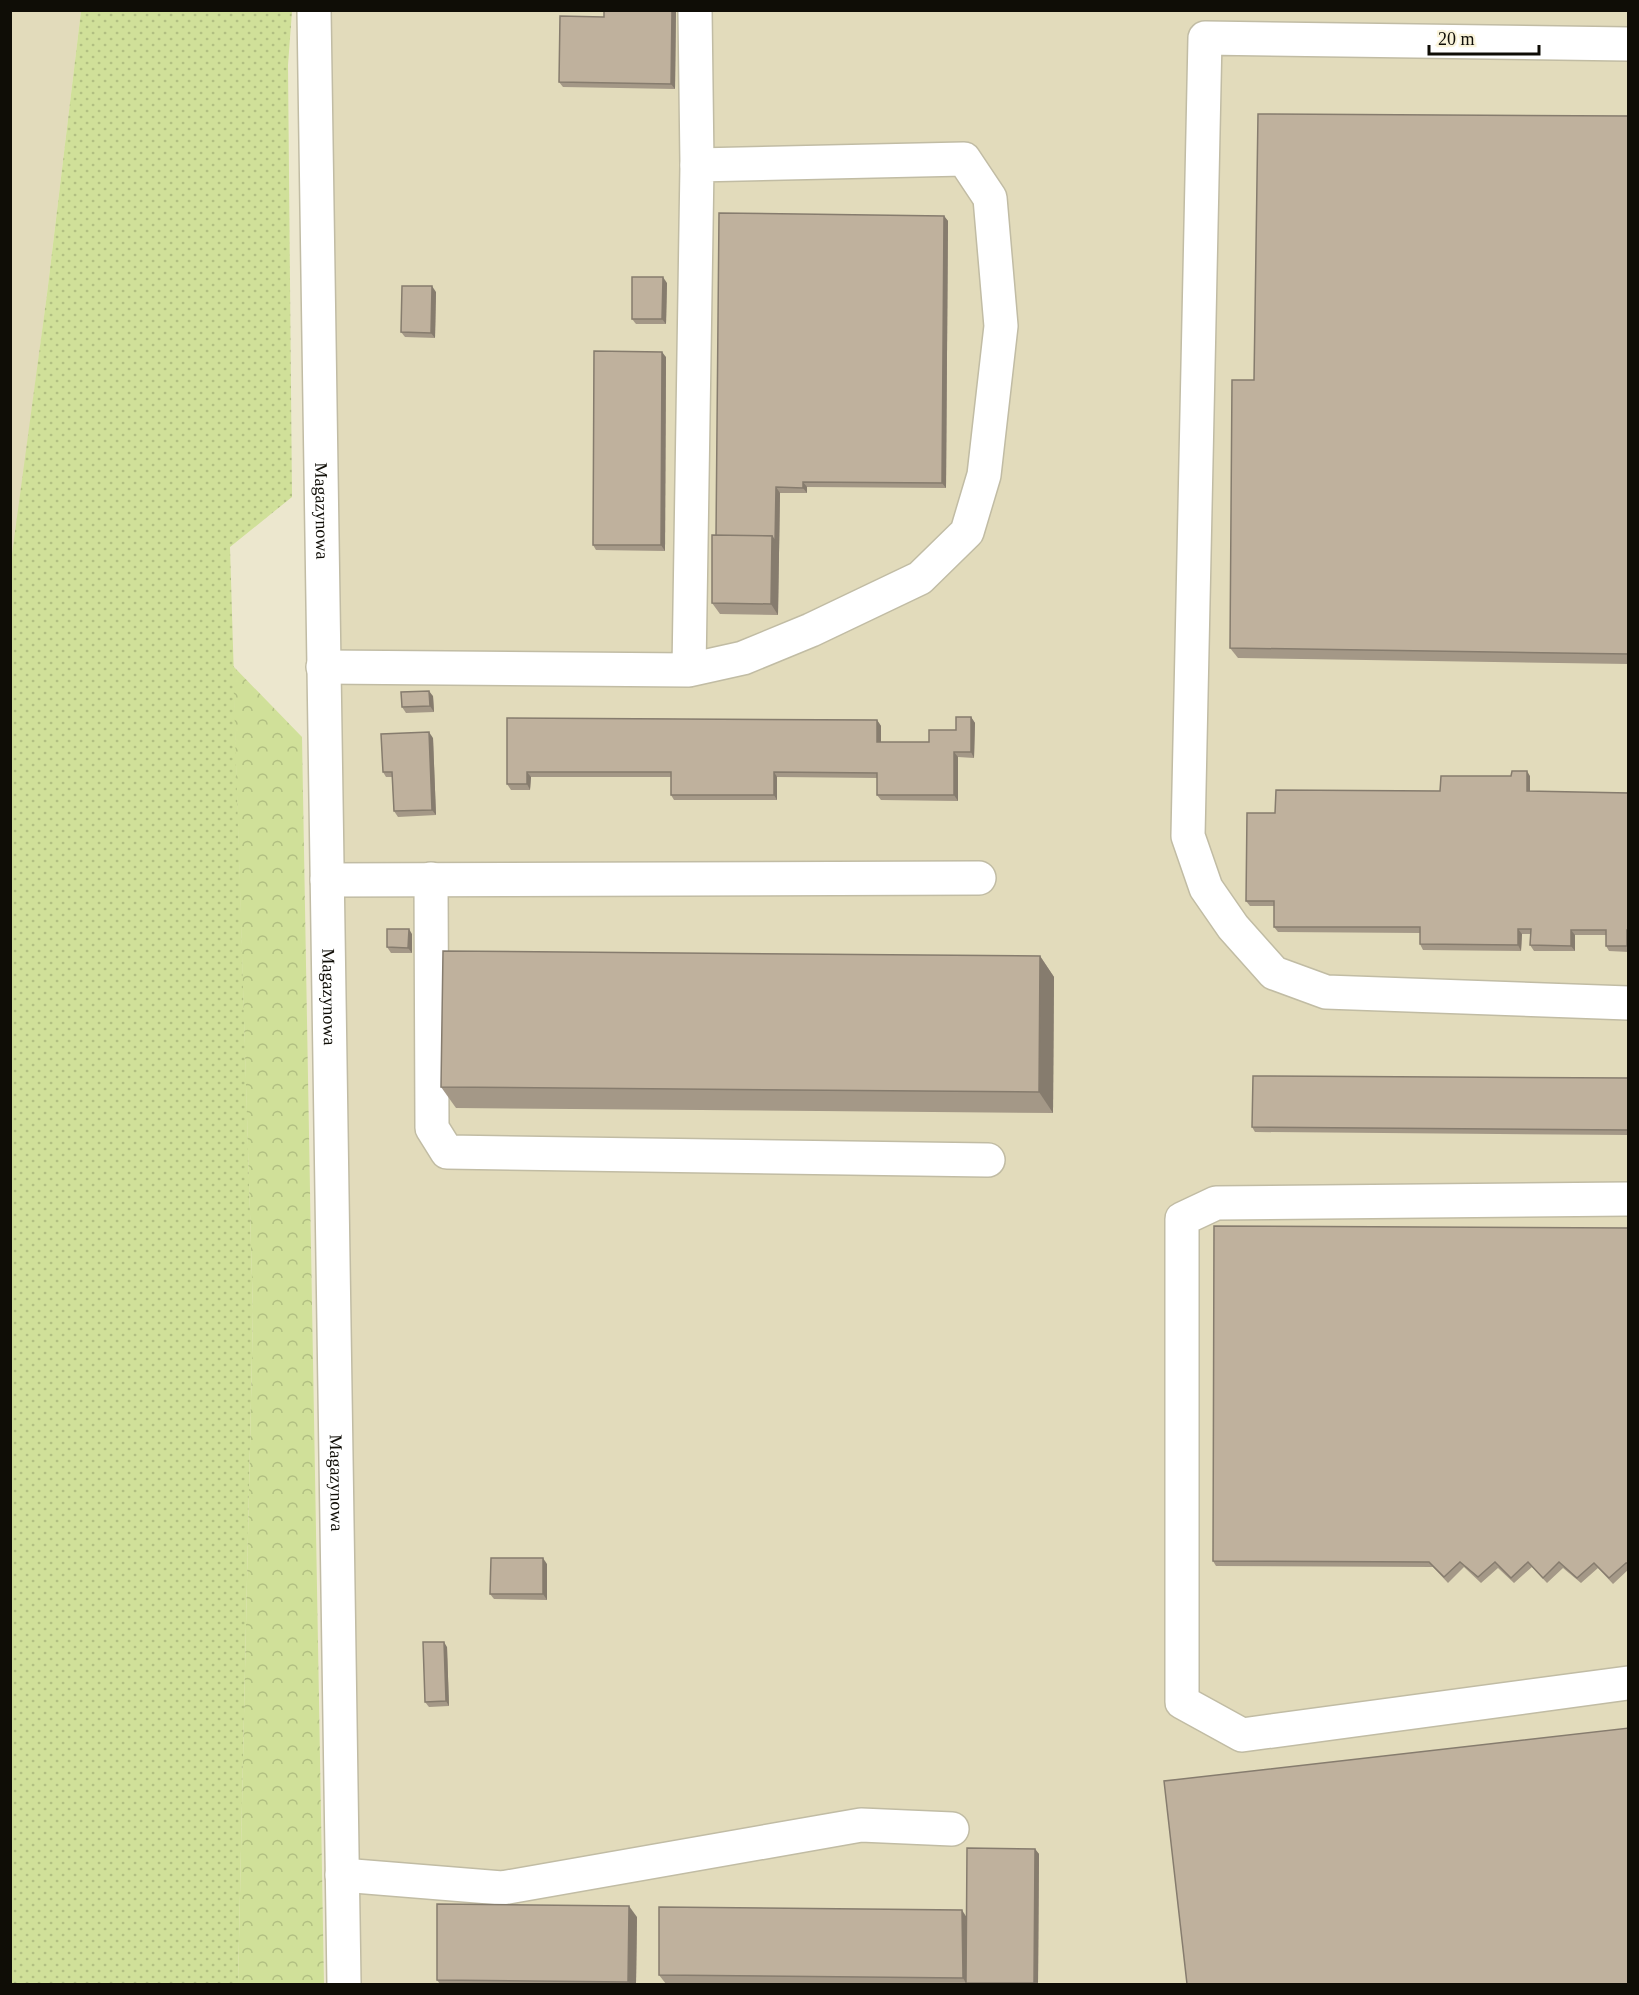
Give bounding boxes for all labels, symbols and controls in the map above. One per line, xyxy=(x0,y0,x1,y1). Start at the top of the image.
scale bar xyxy=(1429,18,1538,56)
text: 20 m xyxy=(1438,29,1475,49)
street label: Magazynowa xyxy=(311,462,332,560)
street label: Magazynowa xyxy=(318,948,340,1046)
street label: Magazynowa xyxy=(326,1434,347,1531)

